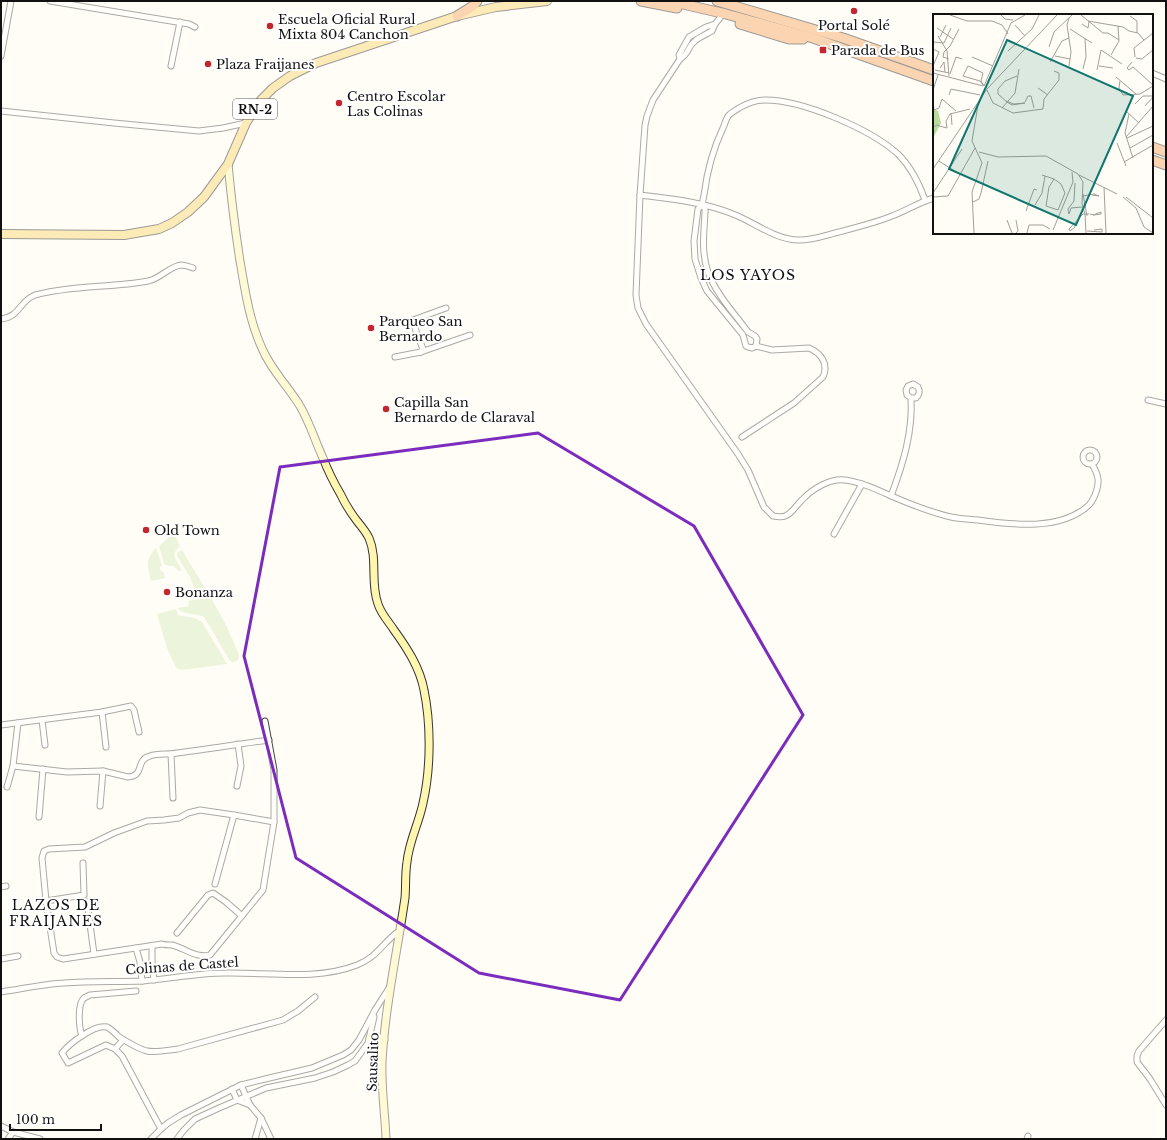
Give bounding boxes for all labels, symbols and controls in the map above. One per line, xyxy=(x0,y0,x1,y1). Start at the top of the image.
marker: Portal Solé xyxy=(849,6,859,16)
place label: Escuela Oficial Rural Mixta 804 Canchon xyxy=(278,11,415,43)
inset map xyxy=(933,14,1153,234)
place label: Portal Solé xyxy=(818,17,890,34)
marker: Escuela Oficial Rural Mixta 804 Canchon xyxy=(265,21,275,31)
place label: Parada de Bus xyxy=(831,42,925,59)
marker: Parada de Bus xyxy=(818,45,828,55)
place label: Plaza Fraijanes xyxy=(216,56,314,73)
marker: Plaza Fraijanes xyxy=(203,59,213,69)
place label: Centro Escolar Las Colinas xyxy=(347,88,446,120)
marker: Centro Escolar Las Colinas xyxy=(334,98,344,108)
road number: RN-2 xyxy=(233,99,277,119)
district label: LOS YAYOS xyxy=(700,266,796,284)
place label: Parqueo San Bernardo xyxy=(379,313,463,345)
marker: Parqueo San Bernardo xyxy=(366,323,376,333)
place label: Capilla San Bernardo de Claraval xyxy=(394,394,535,426)
marker: Capilla San Bernardo de Claraval xyxy=(381,404,391,414)
place label: Old Town xyxy=(154,522,220,539)
marker: Old Town xyxy=(141,525,151,535)
place label: Bonanza xyxy=(175,584,234,601)
marker: Bonanza xyxy=(162,587,172,597)
district label: LAZOS DE FRAIJANES xyxy=(9,896,103,930)
street label: Colinas de Castel xyxy=(125,954,239,978)
street label: Sausalito xyxy=(363,1032,383,1092)
scale bar xyxy=(10,1106,101,1132)
text: 100 m xyxy=(16,1112,55,1127)

